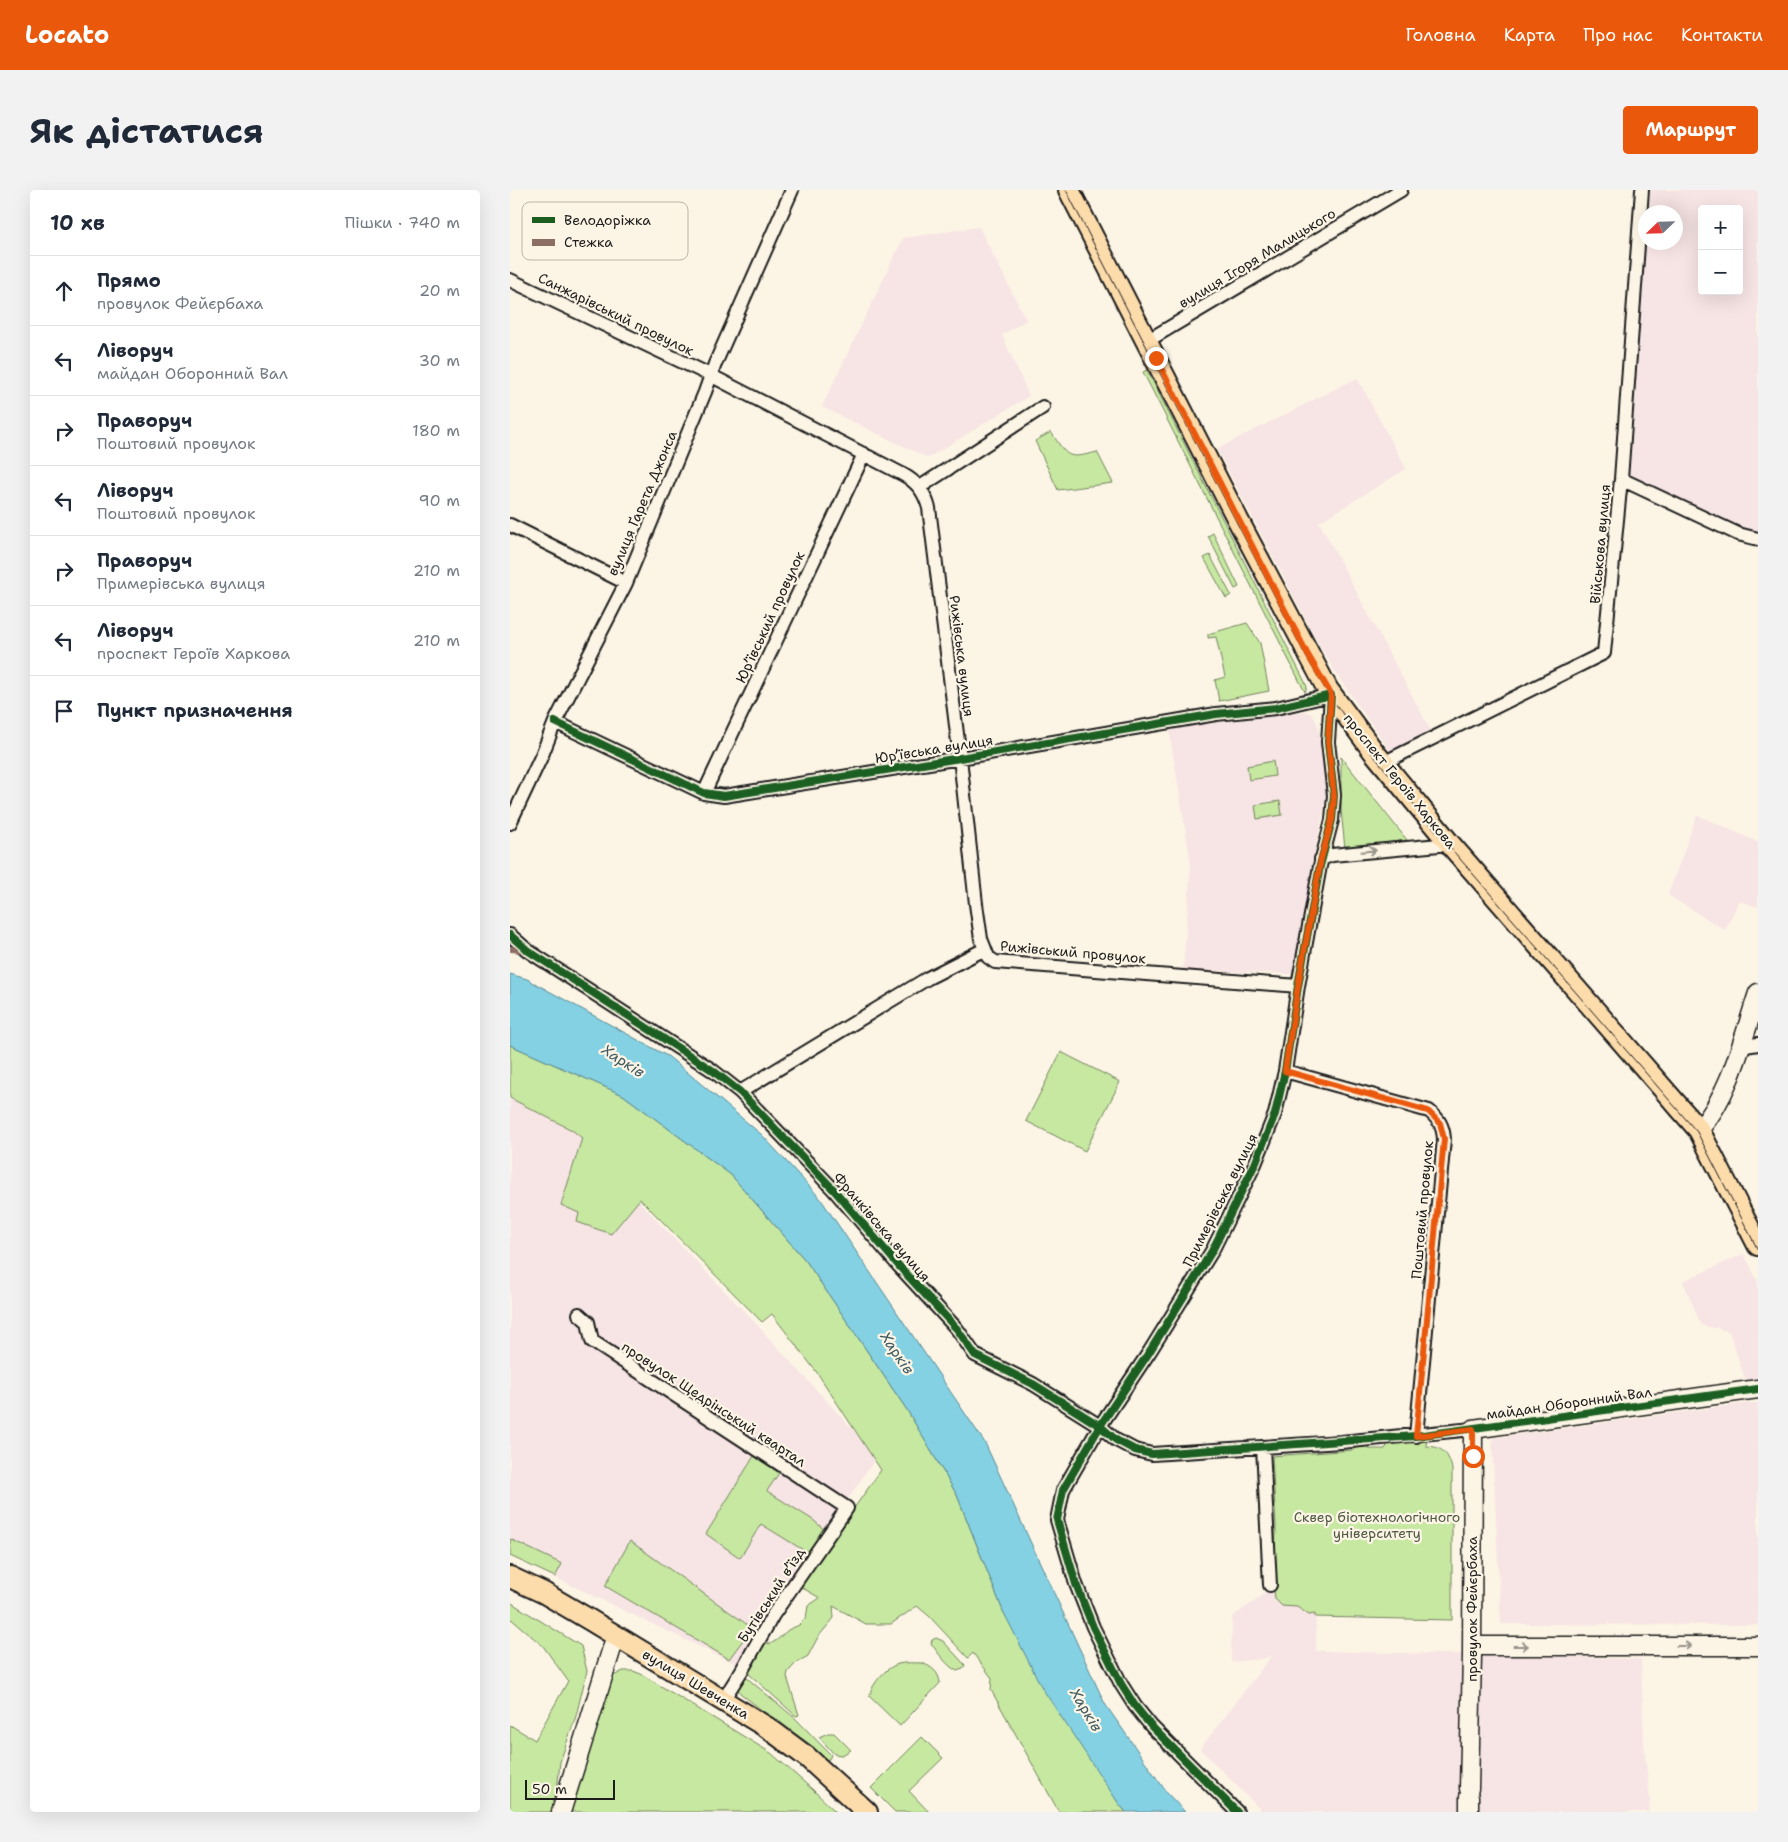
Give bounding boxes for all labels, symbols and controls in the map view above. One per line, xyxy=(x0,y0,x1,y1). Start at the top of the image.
text: Locato xyxy=(25,19,109,51)
text: Головна xyxy=(1405,23,1476,47)
text: Карта xyxy=(1504,23,1555,47)
text: Про нас xyxy=(1583,23,1653,47)
text: Контакти xyxy=(1681,23,1763,47)
button: Маршрут xyxy=(1623,106,1758,154)
text: Як дістатися xyxy=(30,107,264,154)
legend xyxy=(522,202,688,260)
street label: вулиця Ігоря Малицького xyxy=(1175,204,1339,312)
north arrow xyxy=(1638,205,1683,250)
map controls xyxy=(1698,205,1743,295)
button: + xyxy=(1698,205,1743,250)
text: 10 хв xyxy=(50,209,105,237)
text: Велодоріжка xyxy=(564,211,651,229)
text: Пішки · 740 m xyxy=(345,212,460,233)
text: Стежка xyxy=(564,233,613,251)
button: − xyxy=(1698,250,1743,295)
text: Прямо xyxy=(97,268,161,293)
street label: Санжарівський провулок xyxy=(535,268,697,360)
icon: ahead xyxy=(50,277,78,305)
text: 20 m xyxy=(419,280,460,301)
text: провулок Фейєрбаха xyxy=(97,293,263,314)
text: Ліворуч xyxy=(97,338,173,363)
icon: left xyxy=(50,347,78,375)
route end xyxy=(1145,347,1168,370)
text: 30 m xyxy=(419,350,460,371)
text: майдан Оборонний Вал xyxy=(97,363,288,384)
text: Праворуч xyxy=(97,408,192,433)
icon: right xyxy=(50,417,78,445)
text: 180 m xyxy=(412,420,460,441)
street label: вулиця Ґарета Джонса xyxy=(603,427,681,578)
text: Поштовий провулок xyxy=(97,433,256,454)
text: Ліворуч xyxy=(97,478,173,503)
street label: Військова вулиця xyxy=(1586,483,1614,605)
icon: left xyxy=(50,487,78,515)
text: 90 m xyxy=(419,490,460,511)
text: Поштовий провулок xyxy=(97,503,256,524)
text: Праворуч xyxy=(97,548,192,573)
street label: Юр’ївський провулок xyxy=(732,548,809,686)
icon: right xyxy=(50,557,78,585)
text: 210 m xyxy=(413,560,460,581)
text: Примерівська вулиця xyxy=(97,573,266,594)
street label: Рижівська вулиця xyxy=(946,594,978,718)
text: Ліворуч xyxy=(97,618,173,643)
icon: left xyxy=(50,627,78,655)
text: 210 m xyxy=(413,630,460,651)
text: проспект Героїв Харкова xyxy=(97,643,290,664)
icon: arrive xyxy=(50,697,78,725)
text: Пункт призначення xyxy=(97,698,293,723)
street label: проспект Героїв Харкова xyxy=(1340,710,1460,853)
street label: Юр’ївська вулиця xyxy=(874,731,994,767)
one-way arrow xyxy=(1361,846,1377,856)
street label: Рижівський провулок xyxy=(999,937,1147,967)
water label: Харків xyxy=(597,1039,648,1082)
street label: Примерівська вулиця xyxy=(1179,1130,1261,1270)
street label: Поштовий провулок xyxy=(1407,1140,1437,1280)
street label: Франківська вулиця xyxy=(830,1169,934,1285)
water label: Харків xyxy=(875,1327,919,1378)
street label: провулок Щедрінський квартал xyxy=(618,1337,810,1471)
street label: майдан Оборонний Вал xyxy=(1485,1382,1653,1424)
route start xyxy=(1462,1445,1485,1468)
park label: Сквер біотехнологічного університету xyxy=(1294,1508,1460,1542)
street label: провулок Фейєрбаха xyxy=(1463,1536,1481,1682)
street label: Бутівський в’їзд xyxy=(734,1544,809,1646)
one-way arrow xyxy=(1512,1641,1529,1651)
one-way arrow xyxy=(1675,1641,1691,1651)
street label: вулиця Шевченка xyxy=(639,1645,753,1723)
water label: Харків xyxy=(1065,1684,1107,1735)
scale bar xyxy=(525,1777,615,1800)
text: 50 m xyxy=(532,1780,567,1798)

